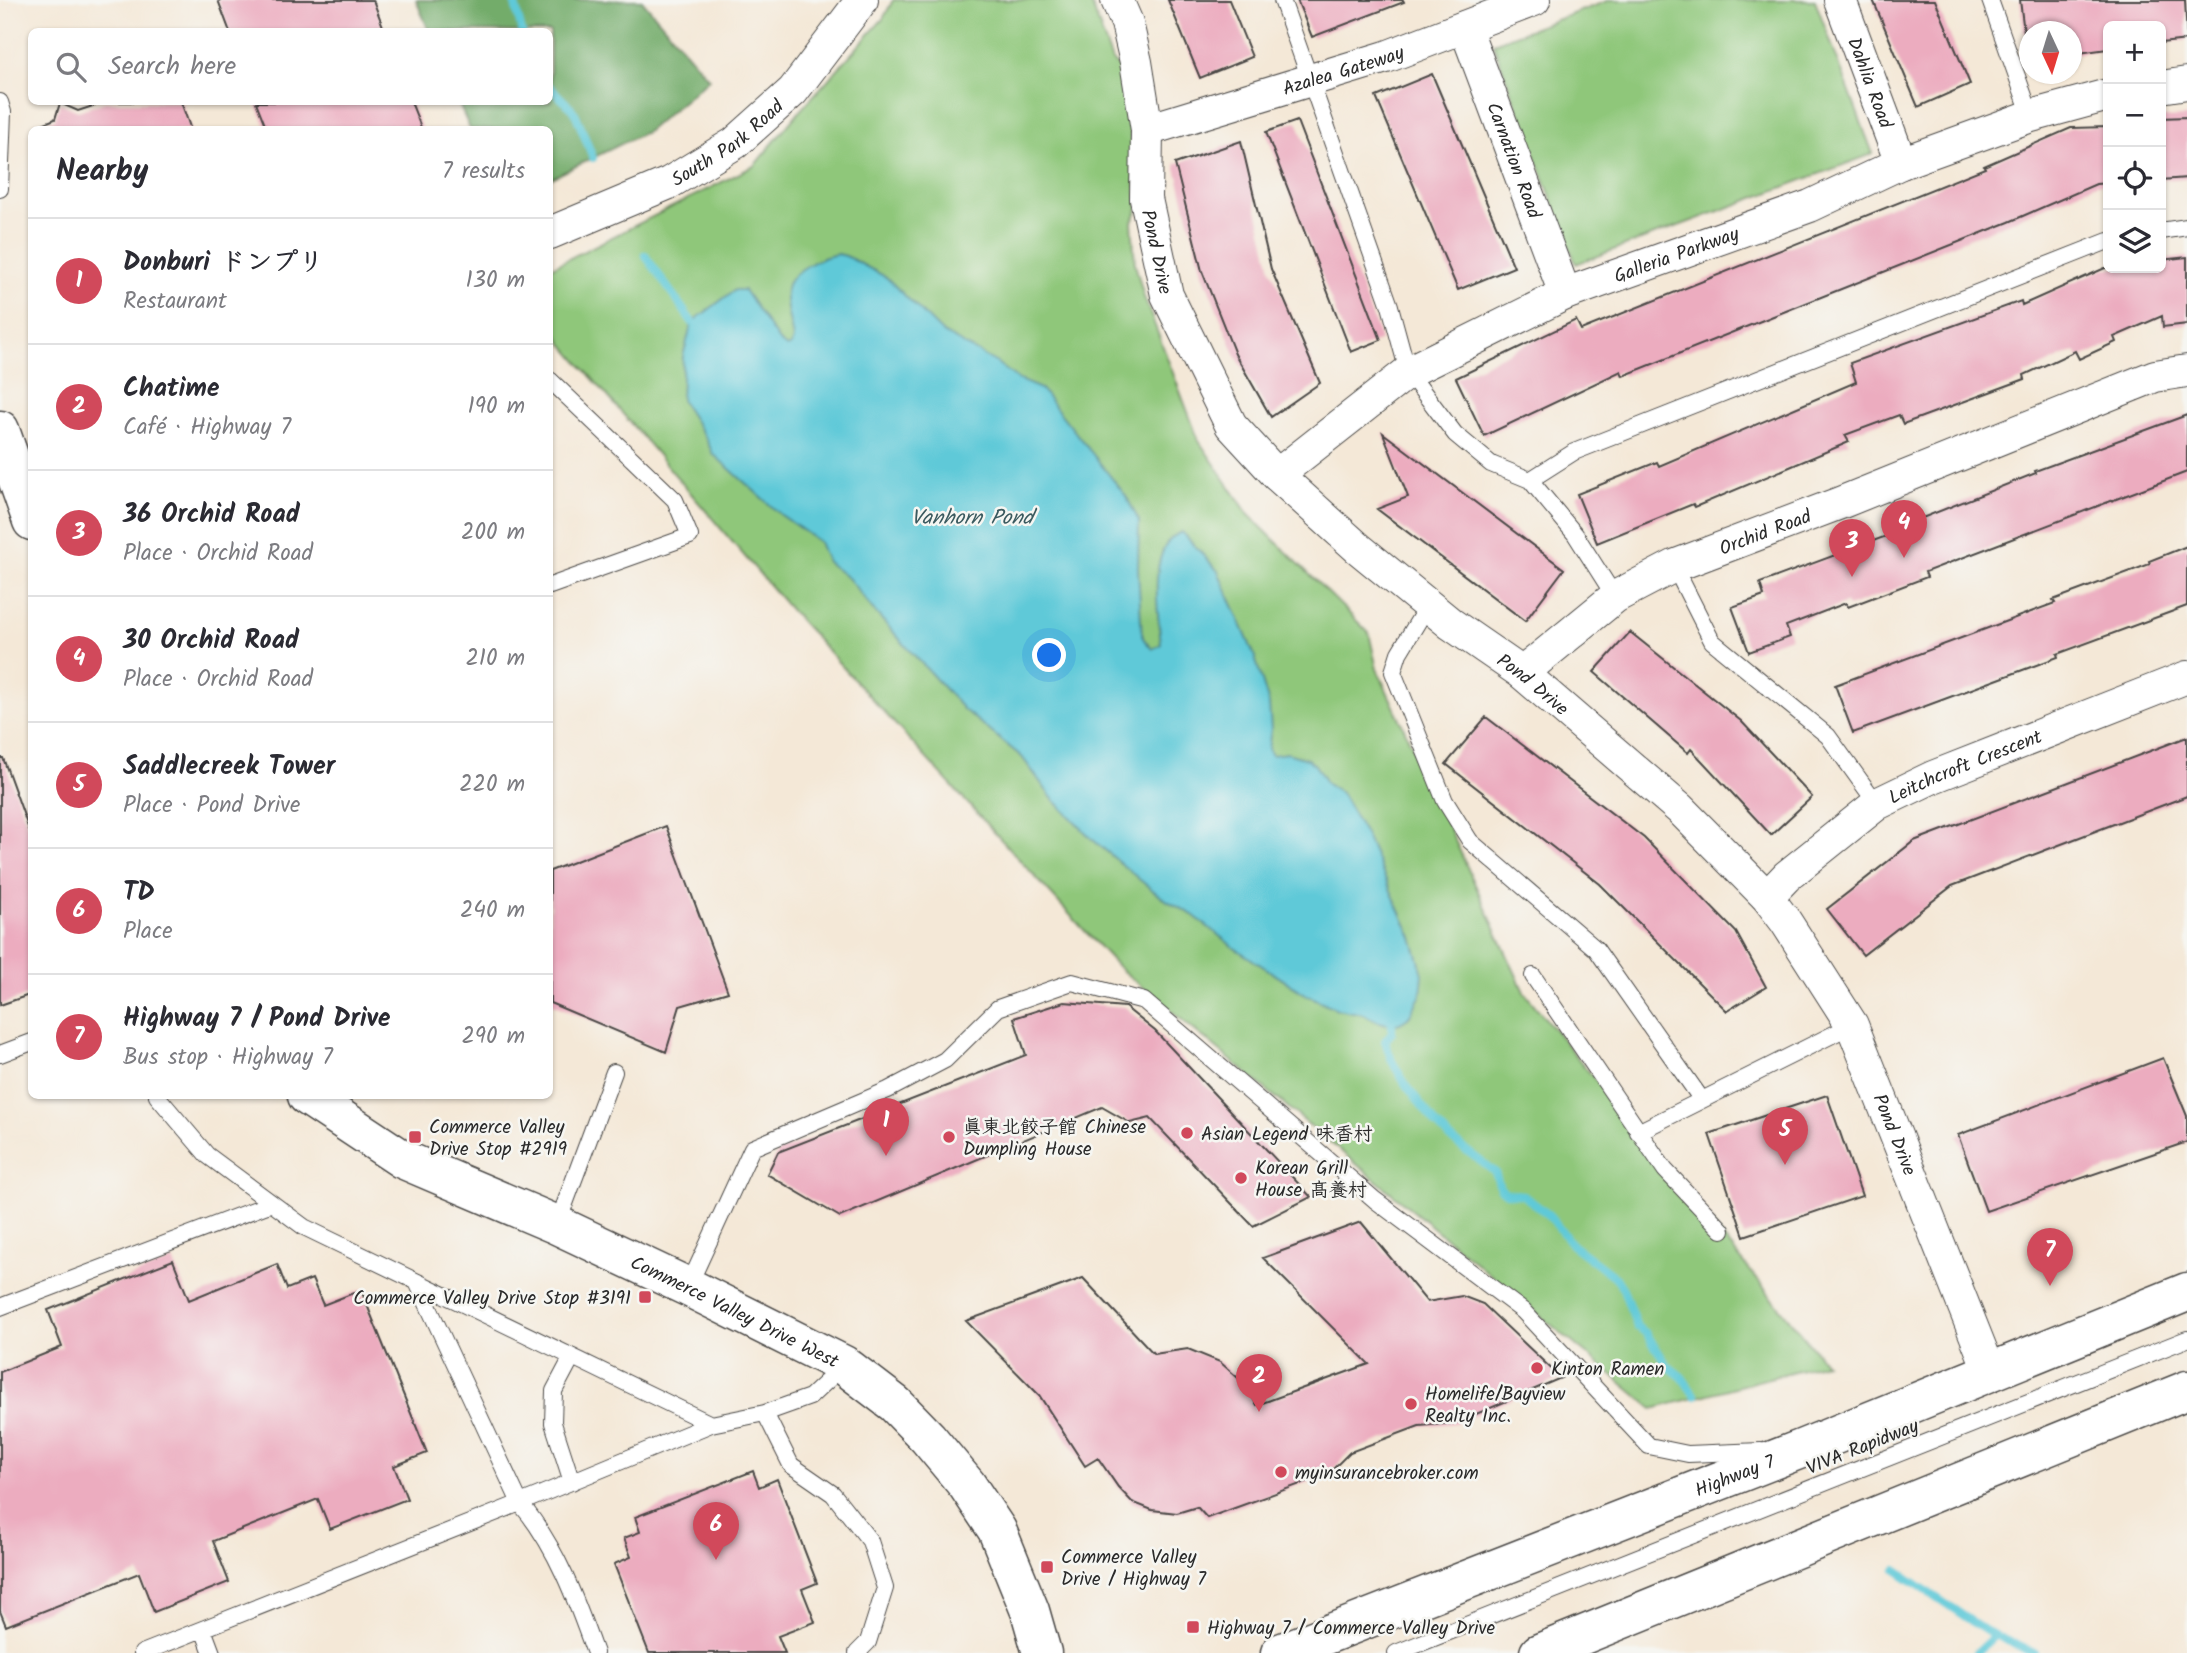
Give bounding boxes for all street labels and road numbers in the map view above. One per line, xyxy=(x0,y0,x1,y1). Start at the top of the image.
street label: Dahlia Road xyxy=(1838,33,1900,133)
street label: Azalea Gateway xyxy=(1279,38,1410,105)
street label: South Park Road xyxy=(666,93,792,195)
street label: Carnation Road xyxy=(1477,98,1549,224)
street label: Pond Drive xyxy=(1132,207,1180,298)
street label: Galleria Parkway xyxy=(1610,219,1744,292)
street label: Orchid Road xyxy=(1715,502,1816,564)
street label: Pond Drive xyxy=(1490,647,1575,724)
street label: Leitchcroft Crescent xyxy=(1884,722,2047,813)
street label: Pond Drive xyxy=(1864,1090,1924,1181)
street label: Commerce Valley Drive West xyxy=(625,1249,844,1377)
street label: VIVA Rapidway xyxy=(1802,1411,1925,1484)
street label: Highway 7 xyxy=(1691,1447,1781,1506)

